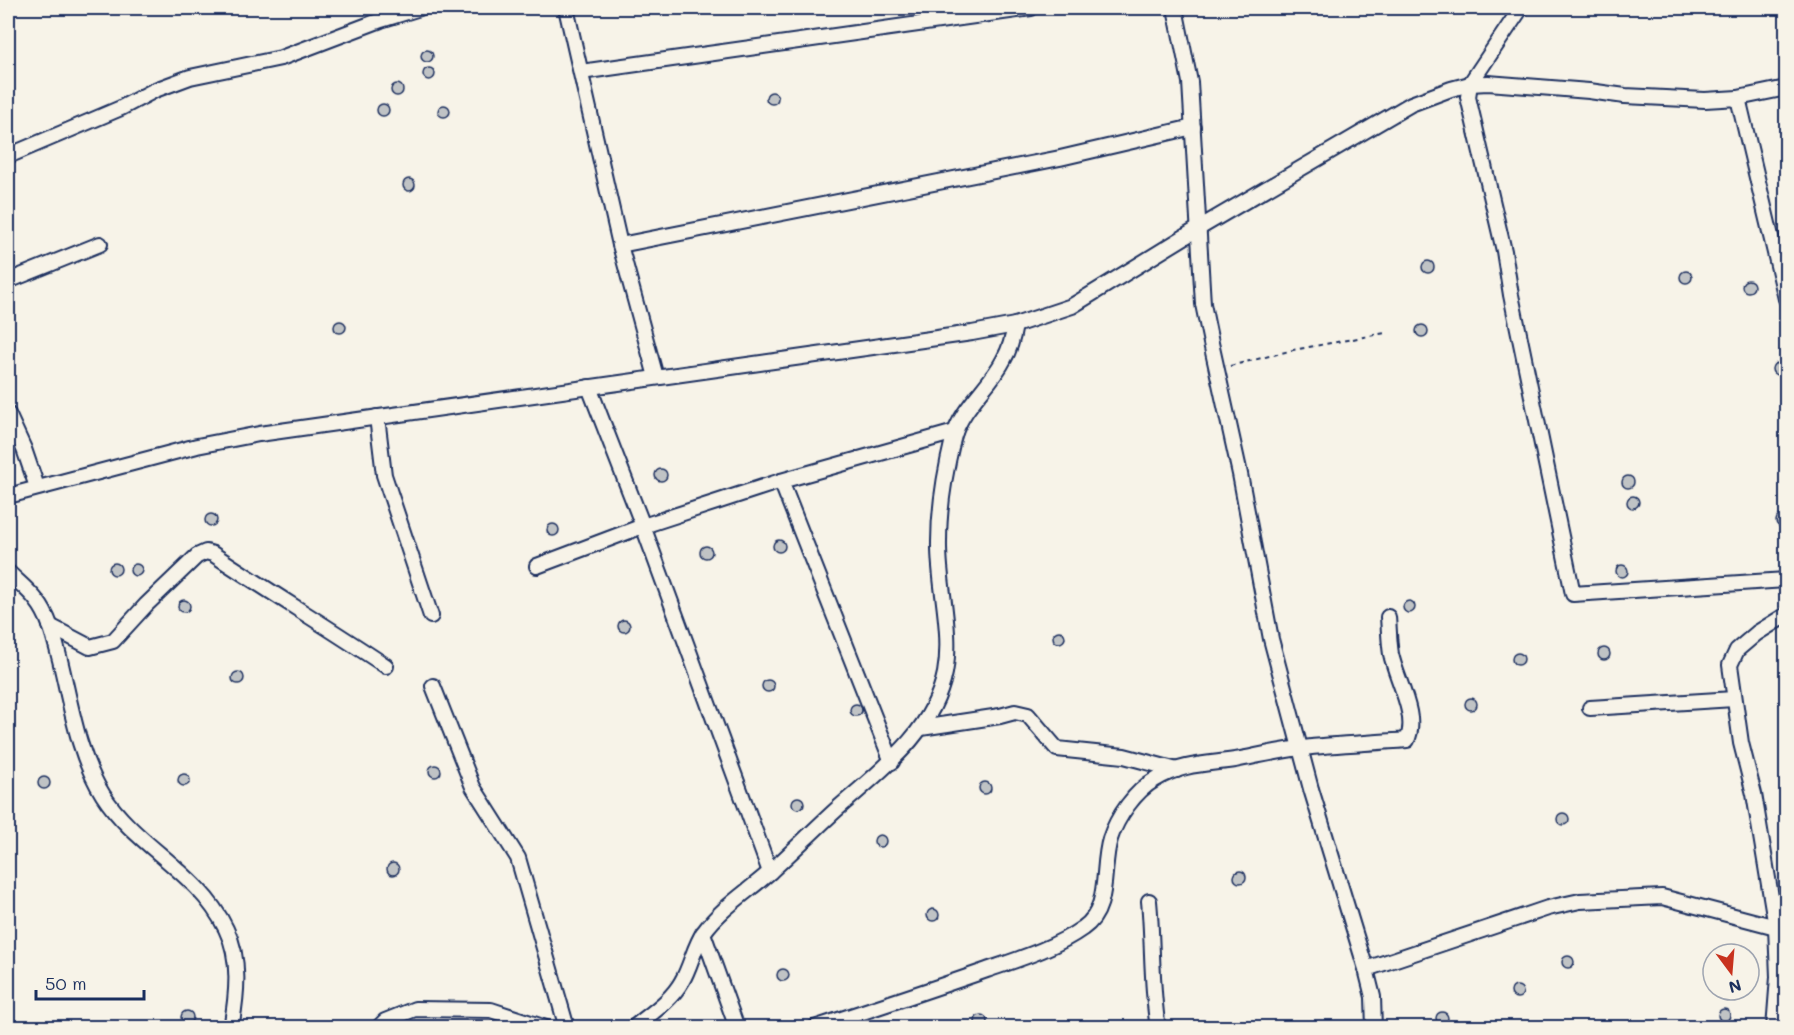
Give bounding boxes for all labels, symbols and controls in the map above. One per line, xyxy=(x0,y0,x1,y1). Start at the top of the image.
north arrow xyxy=(1701,942,1761,1002)
scale bar xyxy=(36,963,144,1001)
text: 50 m xyxy=(45,971,87,995)
text: N xyxy=(1727,975,1744,999)

